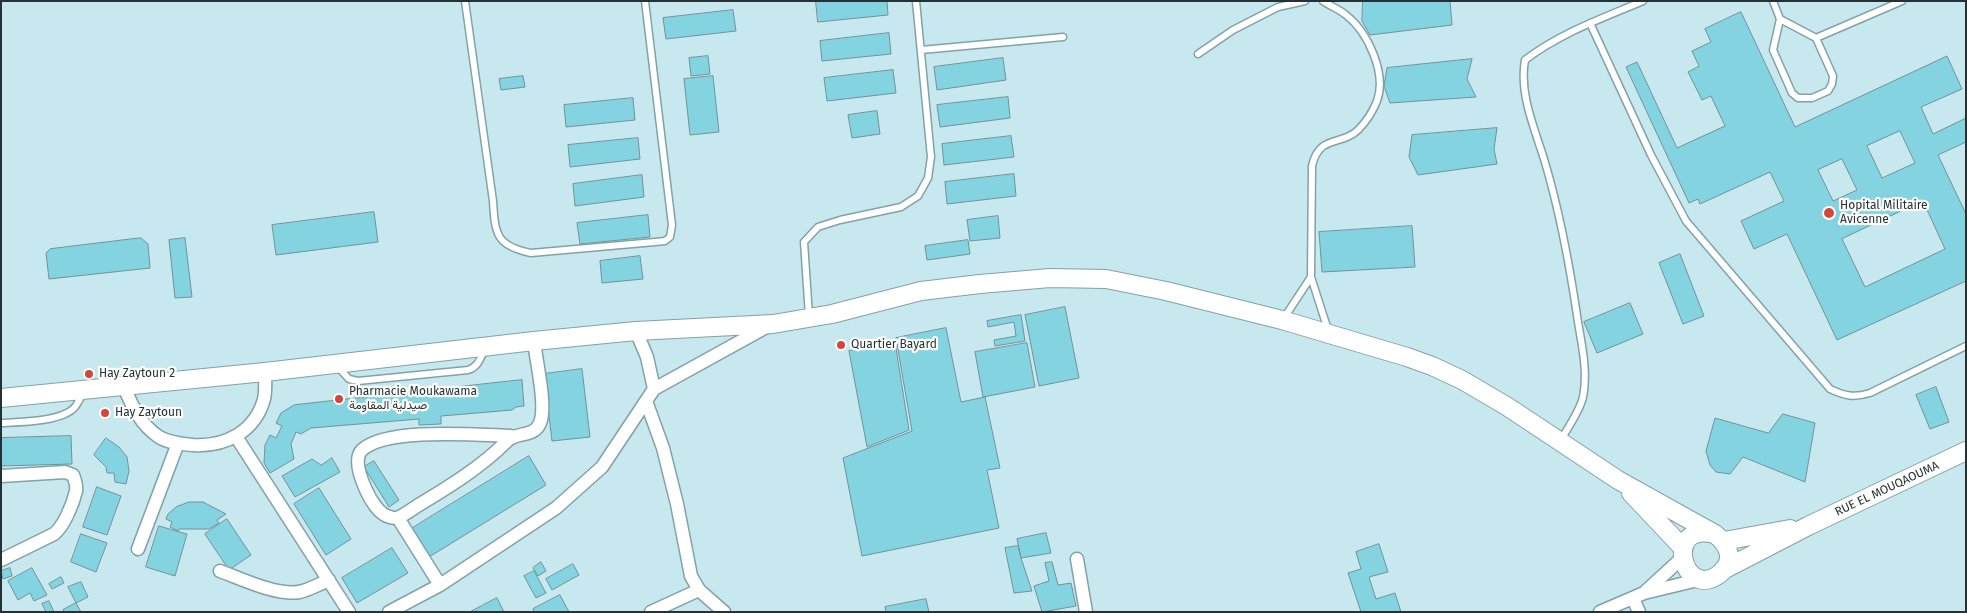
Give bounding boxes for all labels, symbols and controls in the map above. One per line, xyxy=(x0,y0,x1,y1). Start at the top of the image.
place label: Hopital Militaire Avicenne xyxy=(1840,199,1928,227)
marker: Hopital Militaire Avicenne xyxy=(1822,206,1836,220)
place label: Quartier Bayard xyxy=(851,338,937,352)
marker: Quartier Bayard xyxy=(835,339,847,351)
place label: Hay Zaytoun 2 xyxy=(99,367,175,381)
marker: Hay Zaytoun 2 xyxy=(83,368,95,380)
place label: Pharmacie Moukawama صيدلية المقاومة xyxy=(349,385,477,413)
marker: Pharmacie Moukawama صيدلية المقاومة xyxy=(333,393,345,405)
place label: Hay Zaytoun xyxy=(115,406,182,420)
marker: Hay Zaytoun xyxy=(99,407,111,419)
street label: RUE EL MOUQAOUMA xyxy=(1833,459,1941,519)

